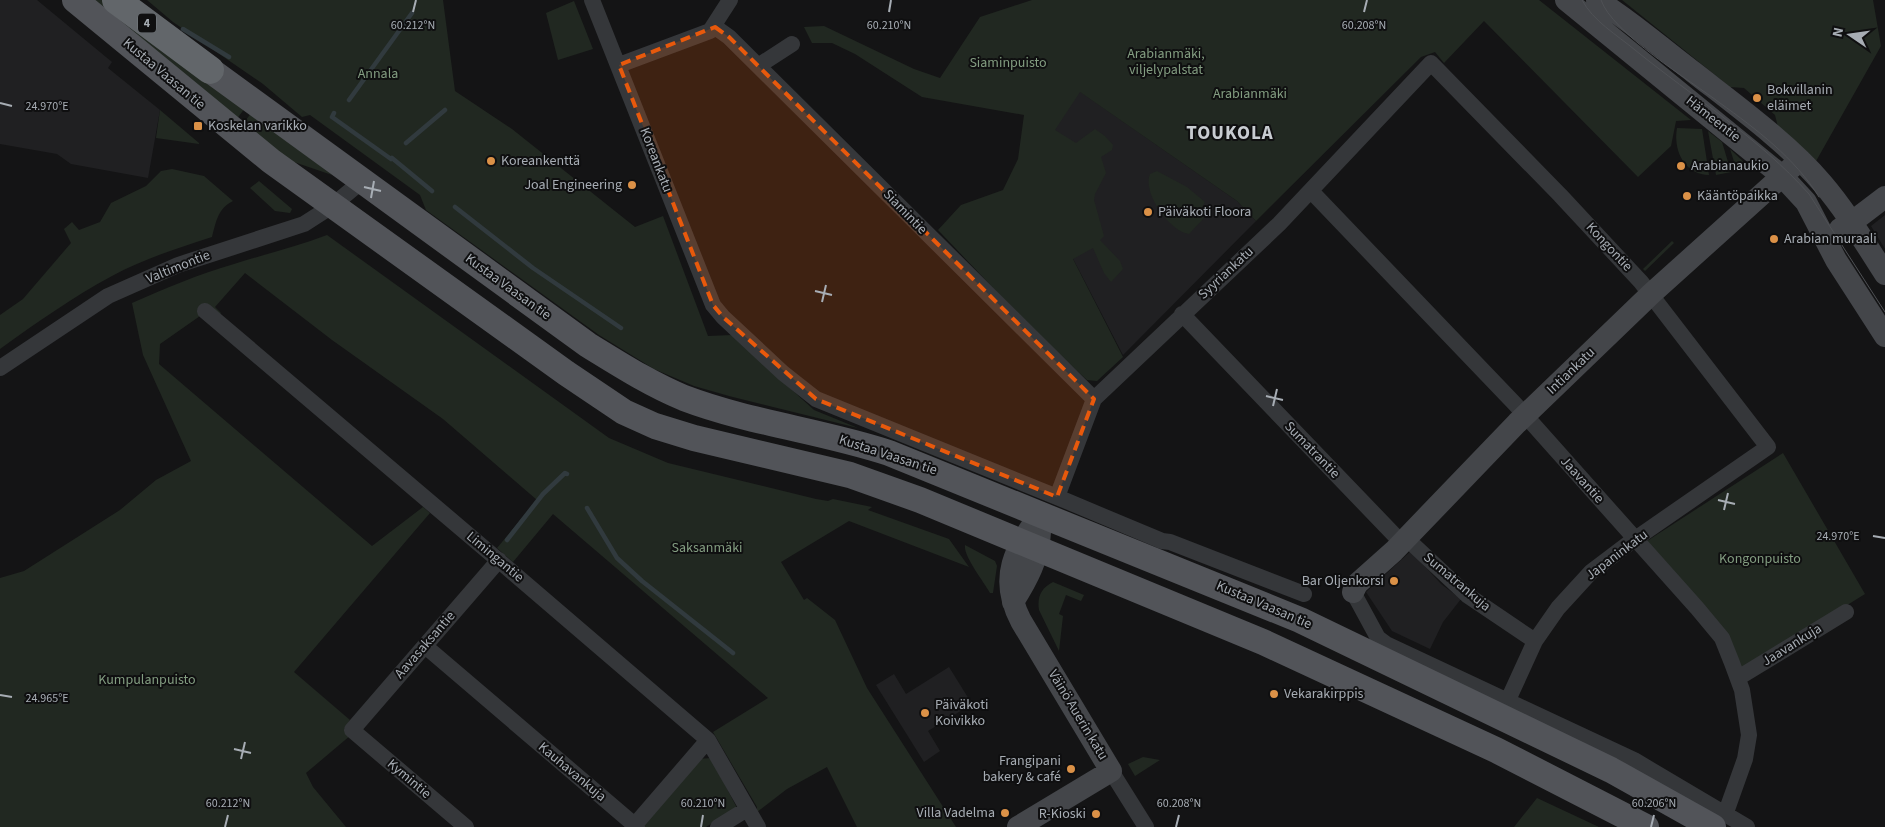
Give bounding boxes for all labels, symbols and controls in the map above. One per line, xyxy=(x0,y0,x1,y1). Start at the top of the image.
north arrow xyxy=(1825,10,1875,60)
road number: 4 xyxy=(138,13,156,32)
text: 60.212°N xyxy=(391,17,435,34)
text: 60.210°N xyxy=(867,17,911,34)
text: 60.208°N xyxy=(1342,17,1386,34)
text: N xyxy=(1828,26,1849,39)
street label: Kustaa Vaasan tie xyxy=(119,34,210,114)
park label: Arabianmäki, viljelypalstat xyxy=(1127,44,1205,80)
park label: Siaminpuisto xyxy=(969,53,1047,73)
park label: Annala xyxy=(358,64,398,84)
place label: Bokvillanin eläimet xyxy=(1767,80,1833,116)
park label: Arabianmäki xyxy=(1213,84,1287,104)
street label: Hämeentie xyxy=(1681,91,1745,147)
marker: Bokvillanin eläimet xyxy=(1751,92,1763,104)
text: 24.970°E xyxy=(25,98,69,115)
place label: Koskelan varikko xyxy=(208,116,307,136)
marker: Koskelan varikko xyxy=(192,120,204,132)
district label: TOUKOLA xyxy=(1186,120,1274,147)
street label: Koreankatu xyxy=(635,125,677,195)
place label: Koreankenttä xyxy=(501,151,580,171)
marker: Koreankenttä xyxy=(485,155,497,167)
place label: Arabianaukio xyxy=(1691,156,1769,176)
marker: Arabianaukio xyxy=(1675,160,1687,172)
place label: Joal Engineering xyxy=(524,175,622,195)
marker: Joal Engineering xyxy=(626,179,638,191)
street label: Siamintie xyxy=(878,185,932,239)
place label: Kääntöpaikka xyxy=(1697,186,1778,206)
marker: Kääntöpaikka xyxy=(1681,190,1693,202)
place label: Päiväkoti Floora xyxy=(1158,202,1251,222)
marker: Päiväkoti Floora xyxy=(1142,206,1154,218)
street label: Kongontie xyxy=(1581,218,1637,276)
place label: Arabian muraali xyxy=(1784,229,1877,249)
marker: Arabian muraali xyxy=(1768,233,1780,245)
street label: Syyriankatu xyxy=(1194,242,1258,304)
street label: Valtimontie xyxy=(143,245,213,289)
street label: Kustaa Vaasan tie xyxy=(461,249,555,325)
street label: Intiankatu xyxy=(1542,343,1600,399)
street label: Sumatrantie xyxy=(1280,417,1344,483)
street label: Kustaa Vaasan tie xyxy=(836,430,940,480)
street label: Jaavantie xyxy=(1556,452,1609,508)
street label: Japaninkatu xyxy=(1582,525,1652,585)
street label: Limingantie xyxy=(462,527,528,587)
text: 24.970°E xyxy=(1816,528,1860,545)
park label: Saksanmäki xyxy=(671,538,743,558)
street label: Sumatrankuja xyxy=(1419,548,1495,616)
park label: Kongonpuisto xyxy=(1719,549,1801,569)
place label: Bar Oljenkorsi xyxy=(1302,571,1384,591)
marker: Bar Oljenkorsi xyxy=(1388,575,1400,587)
street label: Kustaa Vaasan tie xyxy=(1213,576,1315,634)
street label: Aavasaksantie xyxy=(390,607,460,683)
street label: Jaavankuja xyxy=(1758,619,1826,671)
street label: Väinö Auerin katu xyxy=(1043,666,1113,764)
park label: Kumpulanpuisto xyxy=(98,670,196,690)
place label: Vekarakirppis xyxy=(1284,684,1364,704)
marker: Vekarakirppis xyxy=(1268,688,1280,700)
text: 24.965°E xyxy=(25,690,69,707)
place label: Päiväkoti Koivikko xyxy=(935,695,988,731)
marker: Päiväkoti Koivikko xyxy=(919,707,931,719)
street label: Kauhavankuja xyxy=(534,738,610,806)
place label: Frangipani bakery & café xyxy=(983,751,1061,787)
street label: Kymintie xyxy=(383,755,435,803)
marker: Frangipani bakery & café xyxy=(1065,763,1077,775)
text: 60.212°N xyxy=(206,795,250,812)
text: 60.210°N xyxy=(681,795,725,812)
text: 60.208°N xyxy=(1157,795,1201,812)
text: 60.206°N xyxy=(1632,795,1676,812)
place label: Villa Vadelma xyxy=(916,803,995,823)
place label: R-Kioski xyxy=(1039,804,1086,824)
marker: Villa Vadelma xyxy=(999,807,1011,819)
marker: R-Kioski xyxy=(1090,808,1102,820)

